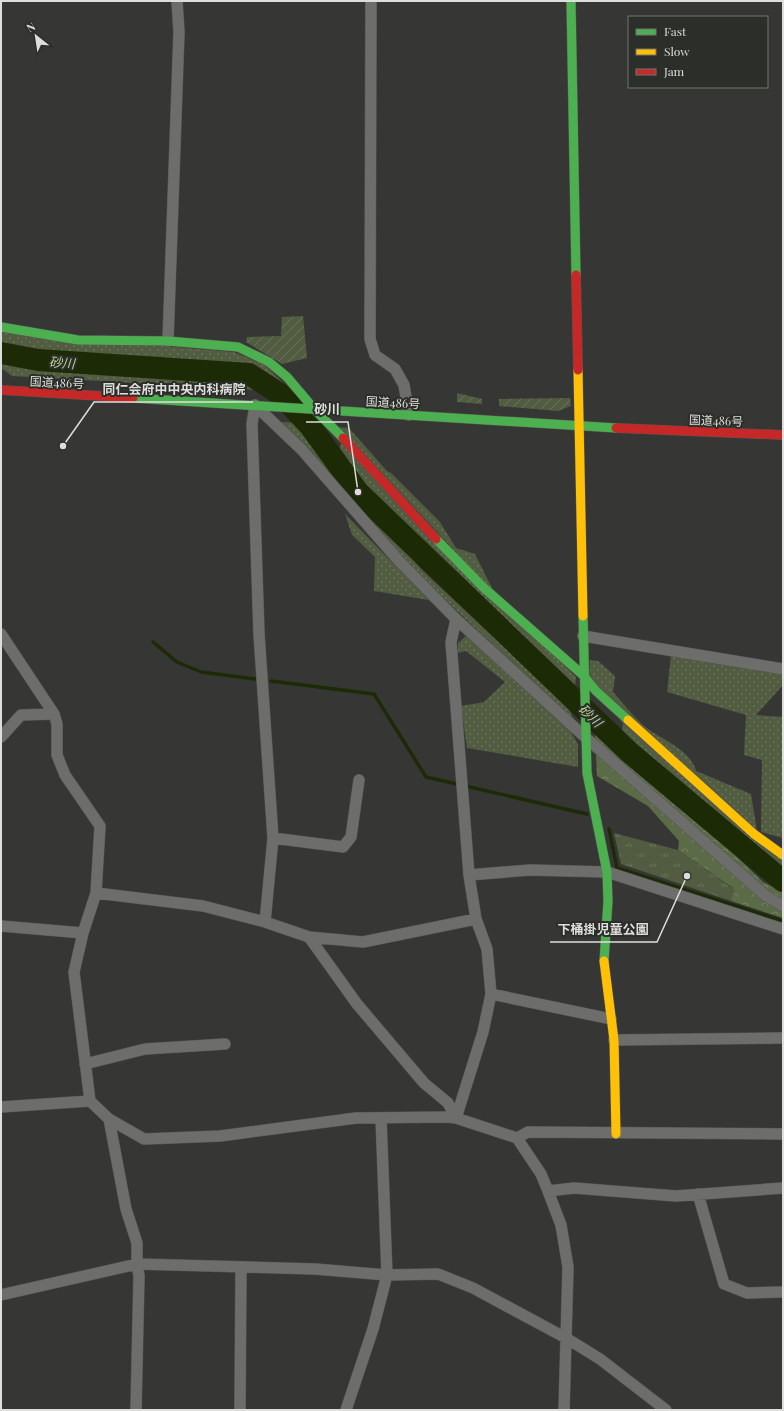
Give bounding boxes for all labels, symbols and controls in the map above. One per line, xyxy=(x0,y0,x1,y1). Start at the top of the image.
north arrow xyxy=(16,16,56,56)
legend xyxy=(628,16,768,88)
text: N xyxy=(24,18,38,35)
text: Fast xyxy=(664,23,687,39)
text: Slow xyxy=(664,43,690,59)
text: Jam xyxy=(663,63,685,79)
water label: 砂川 xyxy=(48,353,78,372)
street label: 国道486号 xyxy=(29,373,85,391)
callout: 同仁会府中中央内科病院 xyxy=(94,377,253,402)
text: 同仁会府中中央内科病院 xyxy=(102,380,246,397)
street label: 国道486号 xyxy=(365,393,421,411)
callout: 砂川 xyxy=(306,397,348,422)
text: 砂川 xyxy=(314,400,340,417)
street label: 国道486号 xyxy=(689,411,743,429)
water label: 砂川 xyxy=(576,700,608,732)
callout: 下桶掛児童公園 xyxy=(550,917,657,942)
text: 下桶掛児童公園 xyxy=(557,920,649,937)

